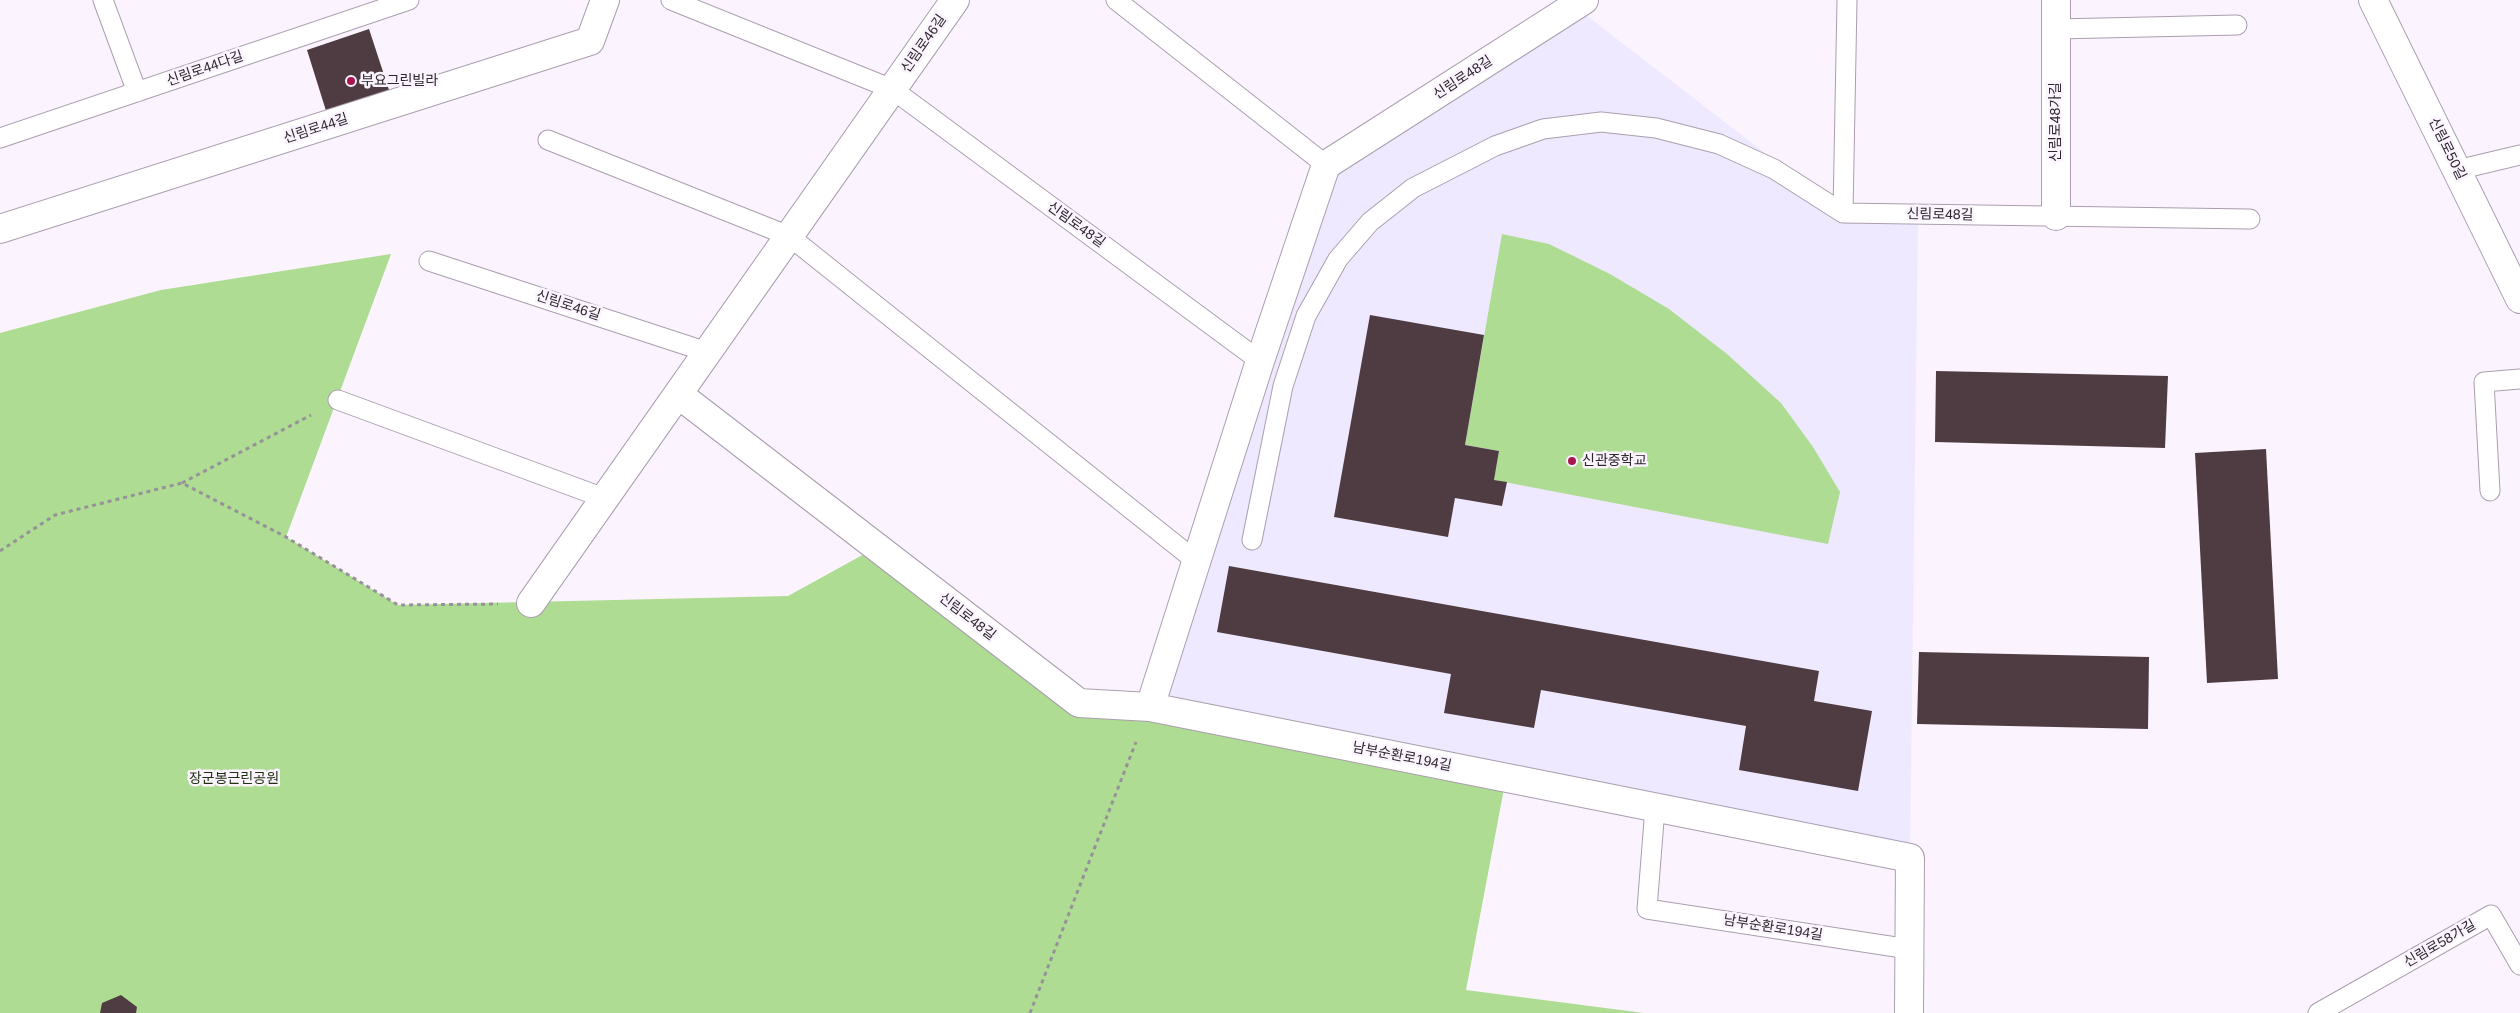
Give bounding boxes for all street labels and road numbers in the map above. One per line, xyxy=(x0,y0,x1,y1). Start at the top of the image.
street label: 신림로46길 xyxy=(898,12,950,76)
street label: 신림로44다길 xyxy=(164,48,246,90)
street label: 신림로48길 xyxy=(1430,53,1496,103)
street label: 신림로48가길 xyxy=(2048,82,2064,162)
street label: 신림로44길 xyxy=(282,111,350,147)
street label: 신림로50길 xyxy=(2425,115,2469,183)
street label: 신림로48길 xyxy=(1044,198,1108,252)
street label: 신림로48길 xyxy=(1906,206,1974,224)
street label: 신림로46길 xyxy=(534,288,602,324)
street label: 신림로48길 xyxy=(935,590,999,644)
street label: 남부순환로194길 xyxy=(1351,739,1453,775)
street label: 남부순환로194길 xyxy=(1722,912,1824,944)
street label: 신림로58가길 xyxy=(2401,917,2479,971)

